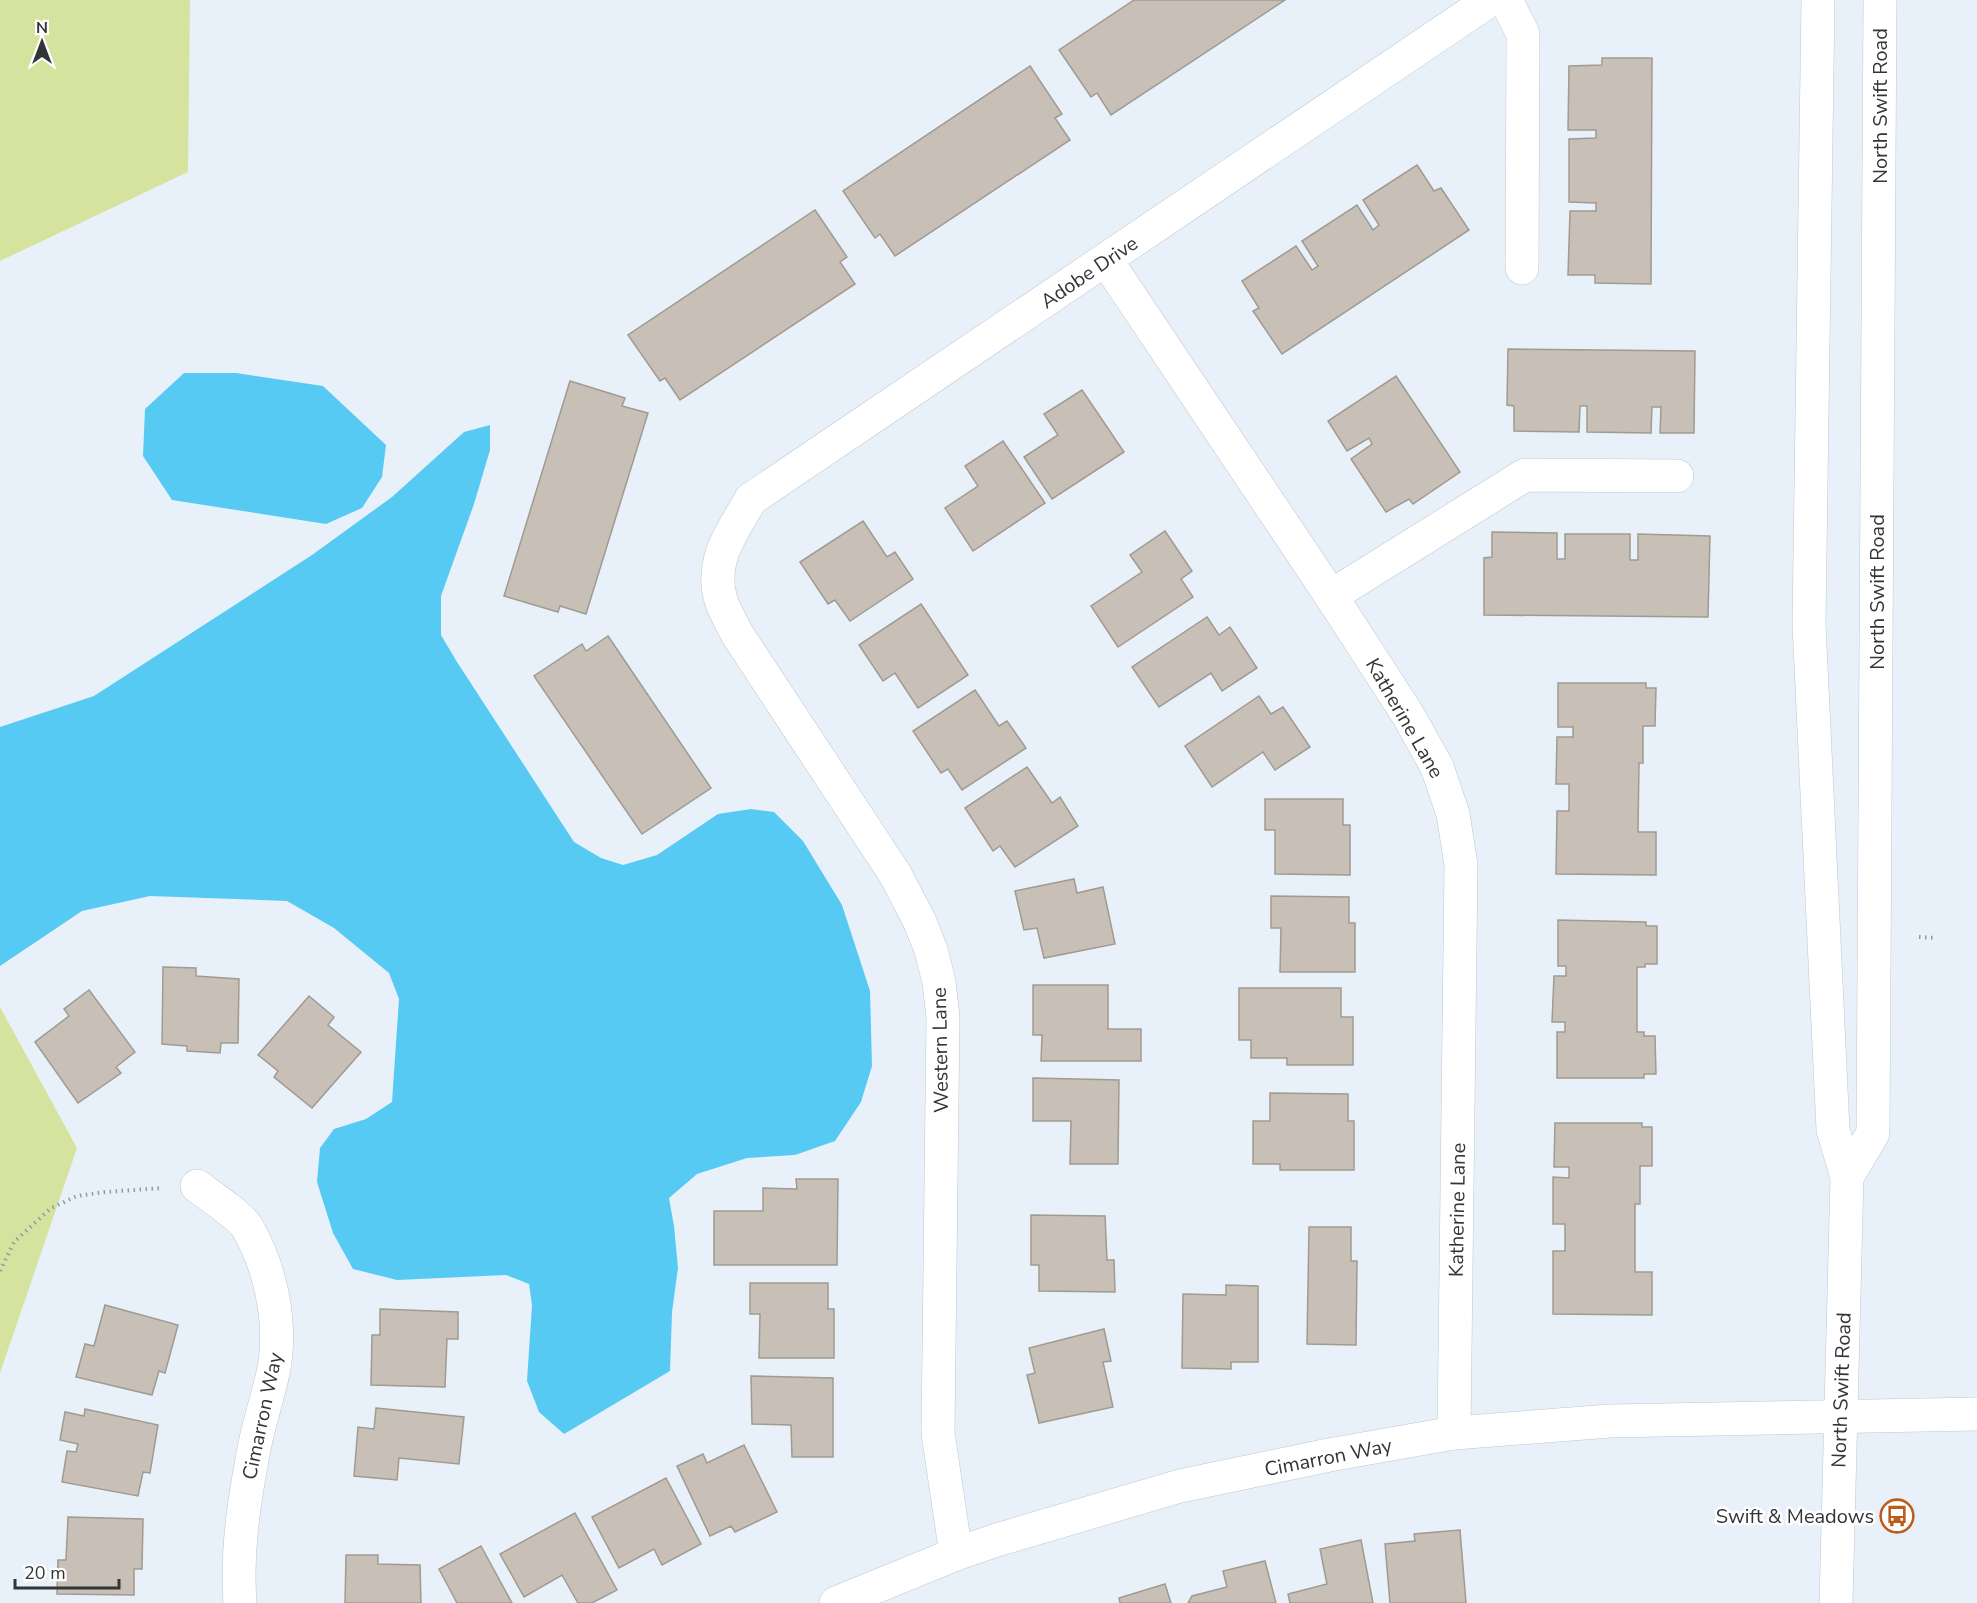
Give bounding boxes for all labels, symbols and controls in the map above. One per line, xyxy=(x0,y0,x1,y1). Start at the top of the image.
north arrow xyxy=(12,12,72,72)
text: N xyxy=(36,17,48,39)
street label: North Swift Road xyxy=(1867,28,1894,184)
street label: Adobe Drive xyxy=(1035,230,1143,315)
street label: North Swift Road xyxy=(1864,514,1891,670)
street label: Katherine Lane xyxy=(1359,653,1450,783)
street label: Western Lane xyxy=(926,987,955,1113)
street label: Katherine Lane xyxy=(1443,1143,1472,1277)
street label: North Swift Road xyxy=(1825,1312,1858,1468)
street label: Cimarron Way xyxy=(236,1349,289,1482)
street label: Cimarron Way xyxy=(1262,1432,1395,1483)
bus stop icon: Swift & Meadows xyxy=(1879,1498,1915,1534)
place label: Swift & Meadows xyxy=(1716,1503,1874,1530)
scale bar xyxy=(15,1552,118,1590)
text: 20 m xyxy=(24,1561,66,1585)

